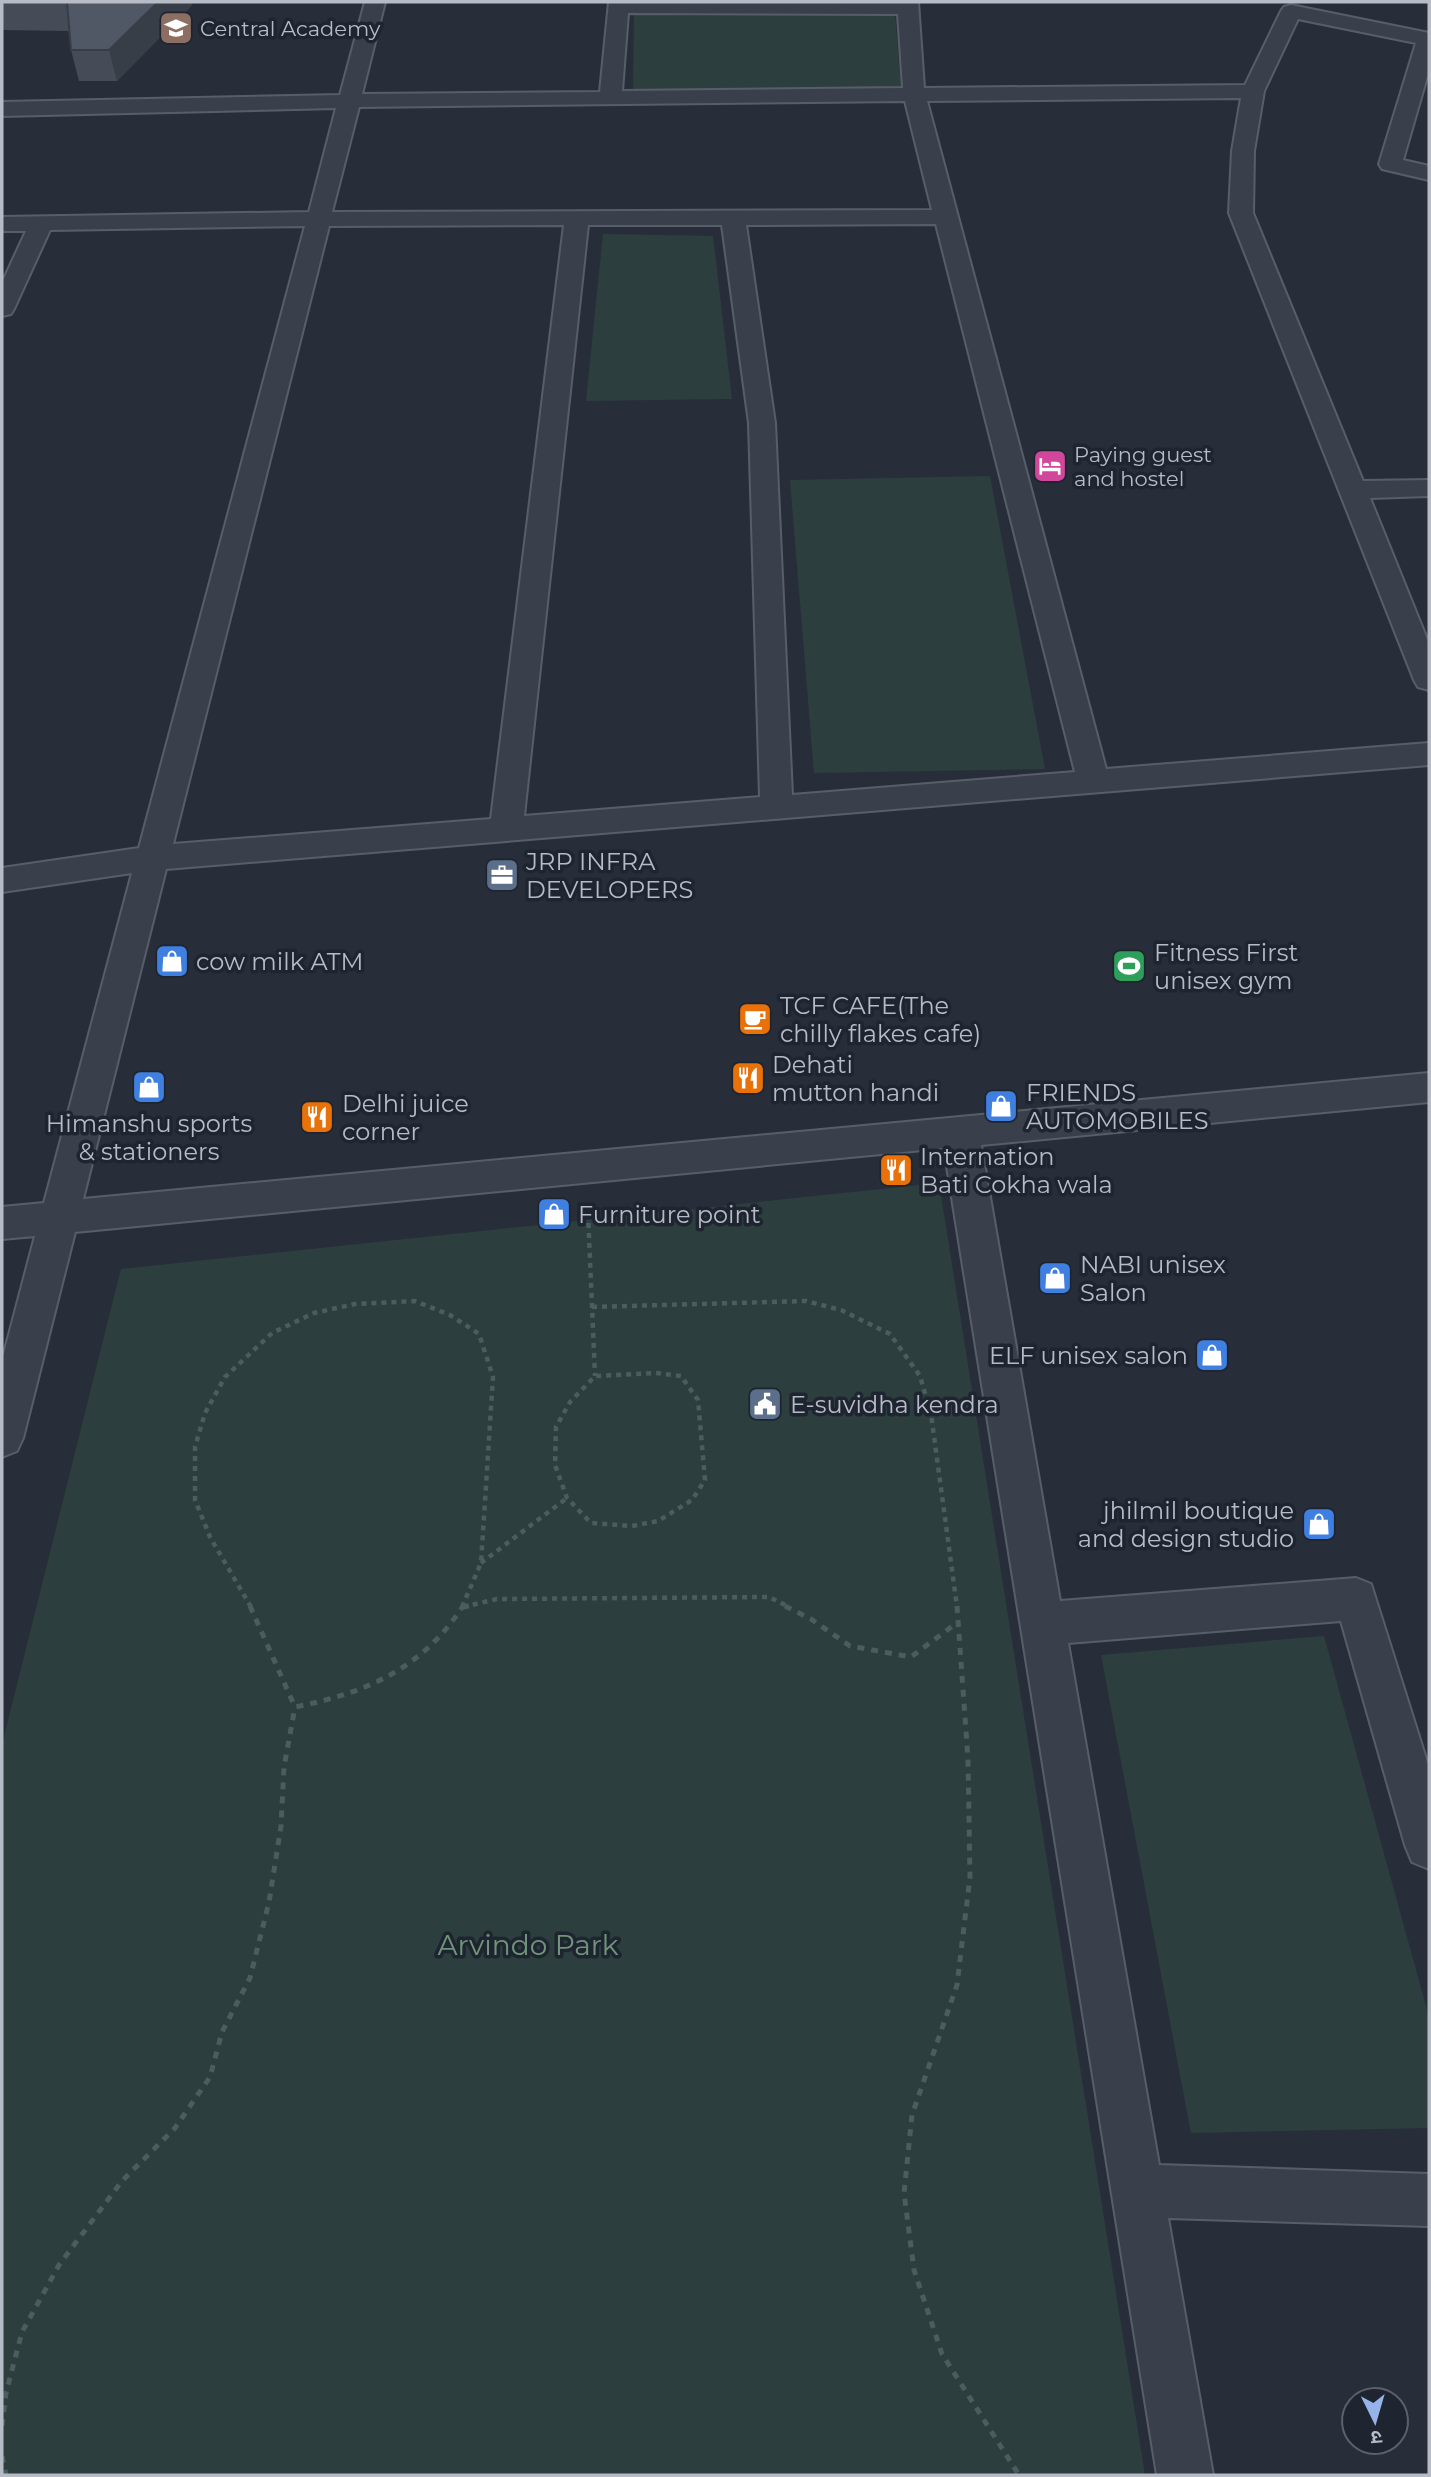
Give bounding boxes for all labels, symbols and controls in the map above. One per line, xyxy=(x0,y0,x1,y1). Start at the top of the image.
school or university icon: Central Academy xyxy=(157,9,195,47)
place label: Central Academy xyxy=(200,16,381,41)
place label: Paying guest and hostel xyxy=(1074,442,1212,491)
hotel icon: Paying guest and hostel xyxy=(1031,447,1069,485)
place label: JRP INFRA DEVELOPERS xyxy=(525,847,693,904)
office icon: JRP INFRA DEVELOPERS xyxy=(483,856,521,894)
place label: Fitness First unisex gym xyxy=(1154,938,1299,995)
shop icon: cow milk ATM xyxy=(153,942,191,980)
place label: cow milk ATM xyxy=(196,947,363,976)
sports icon: Fitness First unisex gym xyxy=(1110,947,1148,985)
place label: TCF CAFE(The chilly flakes cafe) xyxy=(780,991,981,1048)
cafe icon: TCF CAFE(The chilly flakes cafe) xyxy=(736,1000,774,1038)
place label: Dehati mutton handi xyxy=(772,1050,939,1107)
restaurant icon: Dehati mutton handi xyxy=(729,1059,767,1097)
shop icon: Himanshu sports & stationers xyxy=(130,1068,168,1106)
place label: FRIENDS AUTOMOBILES xyxy=(1026,1078,1209,1135)
shop icon: FRIENDS AUTOMOBILES xyxy=(982,1087,1020,1125)
place label: Delhi juice corner xyxy=(342,1089,469,1146)
restaurant icon: Delhi juice corner xyxy=(298,1098,336,1136)
place label: Himanshu sports & stationers xyxy=(46,1109,252,1166)
place label: Internation Bati Cokha wala xyxy=(920,1142,1113,1199)
restaurant icon: Internation Bati Cokha wala xyxy=(877,1151,915,1189)
shop icon: Furniture point xyxy=(535,1195,573,1233)
place label: Furniture point xyxy=(578,1200,761,1229)
place label: NABI unisex Salon xyxy=(1080,1250,1226,1307)
shop icon: NABI unisex Salon xyxy=(1036,1259,1074,1297)
shop icon: ELF unisex salon xyxy=(1193,1336,1231,1374)
place label: ELF unisex salon xyxy=(989,1341,1188,1370)
public building icon: E-suvidha kendra xyxy=(746,1385,784,1423)
place label: E-suvidha kendra xyxy=(790,1390,999,1419)
place label: jhilmil boutique and design studio xyxy=(1078,1496,1294,1553)
shop icon: jhilmil boutique and design studio xyxy=(1300,1505,1338,1543)
park label: Arvindo Park xyxy=(437,1928,619,1962)
north arrow xyxy=(1340,2386,1410,2456)
text: उ xyxy=(1369,2425,1383,2449)

